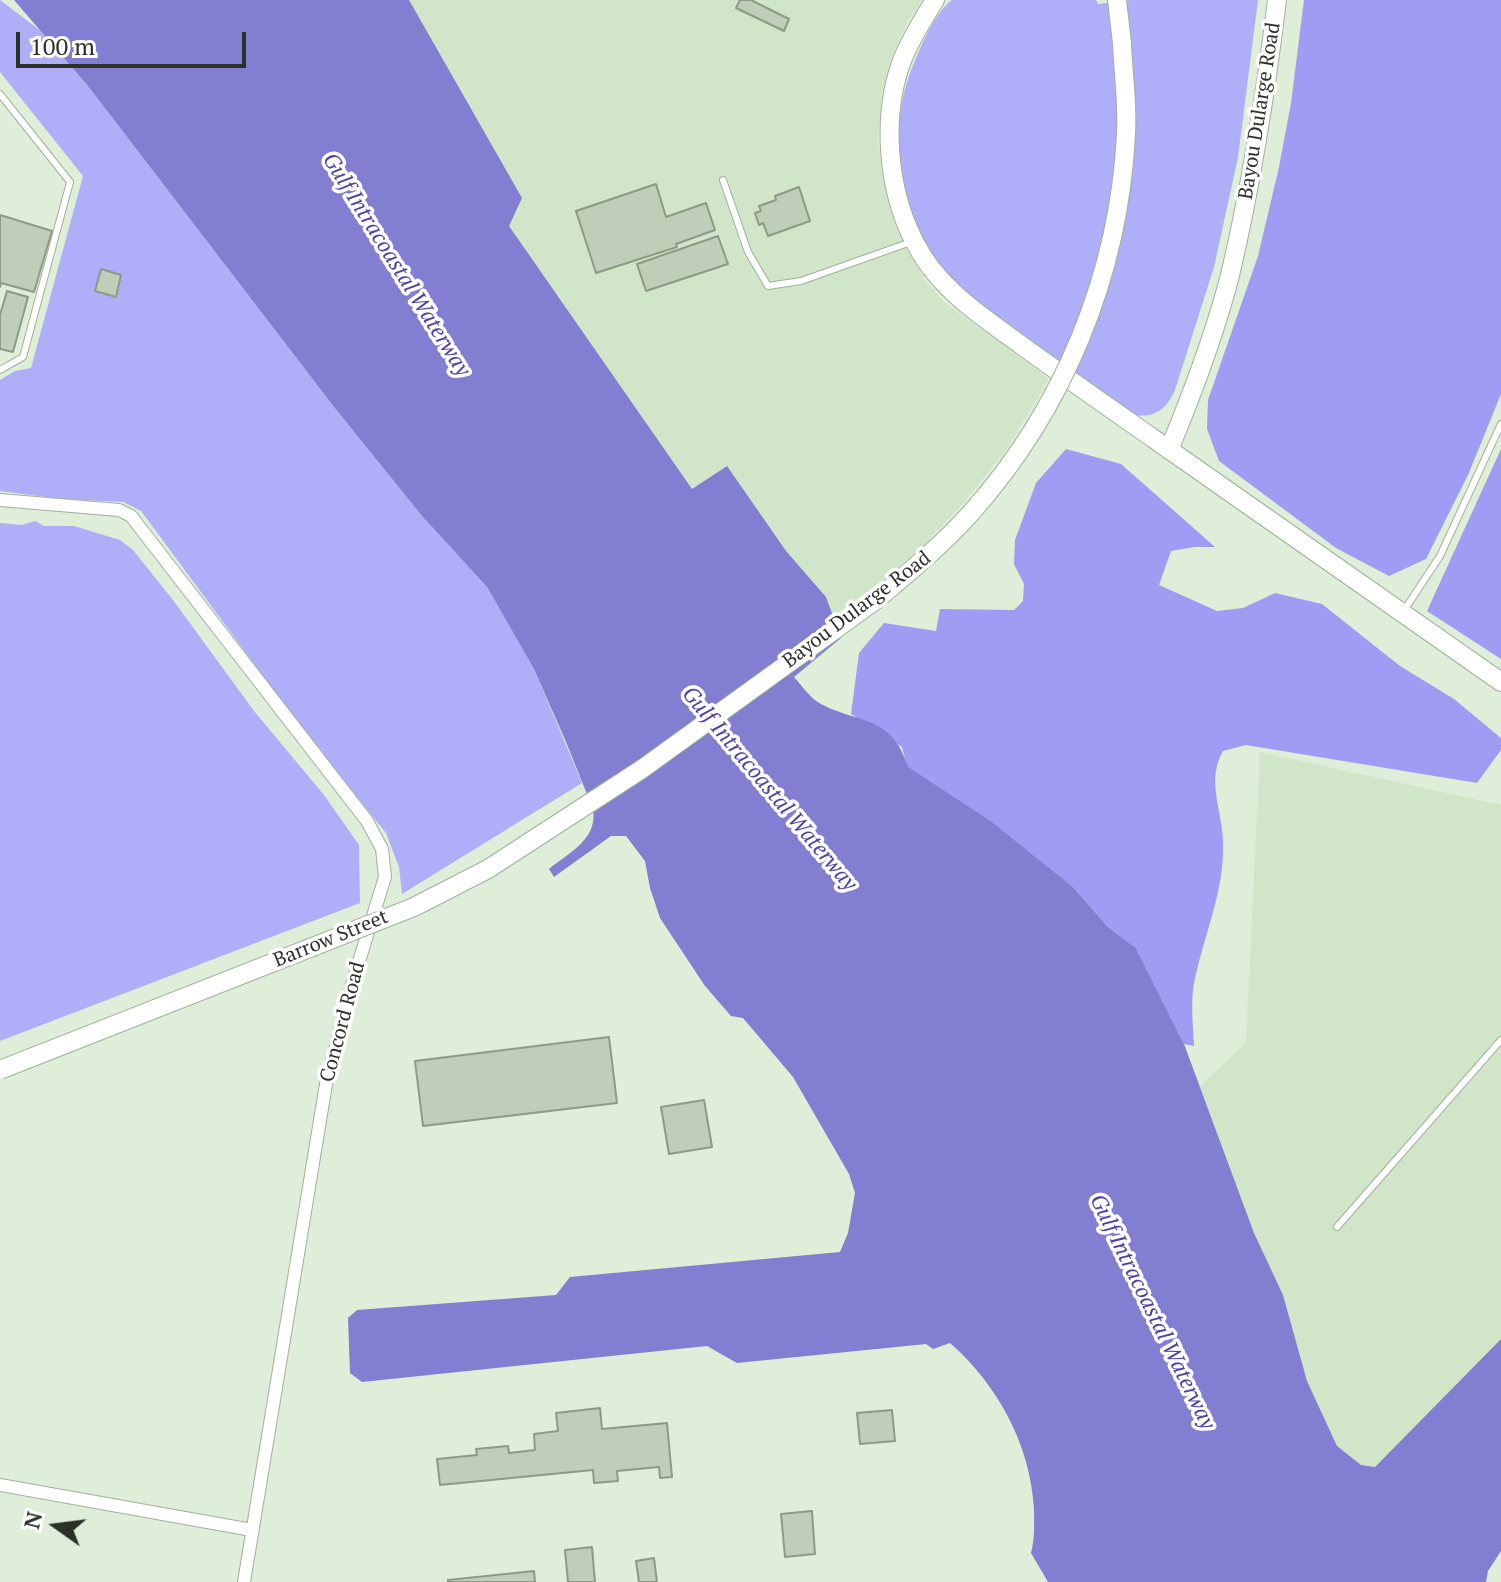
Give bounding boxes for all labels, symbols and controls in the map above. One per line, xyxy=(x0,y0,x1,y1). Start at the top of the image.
scale bar xyxy=(20,16,250,66)
street label: Bayou Dularge Road xyxy=(1234,21,1286,201)
text: 100 m xyxy=(30,30,95,62)
water label: Gulf Intracoastal Waterway xyxy=(316,148,476,382)
street label: Bayou Dularge Road xyxy=(778,547,936,673)
water label: Gulf Intracoastal Waterway xyxy=(676,682,862,896)
street label: Barrow Street xyxy=(270,905,392,973)
street label: Concord Road xyxy=(315,959,371,1085)
water label: Gulf Intracoastal Waterway xyxy=(1084,1190,1220,1434)
north arrow xyxy=(16,1486,96,1566)
text: N xyxy=(16,1508,48,1532)

